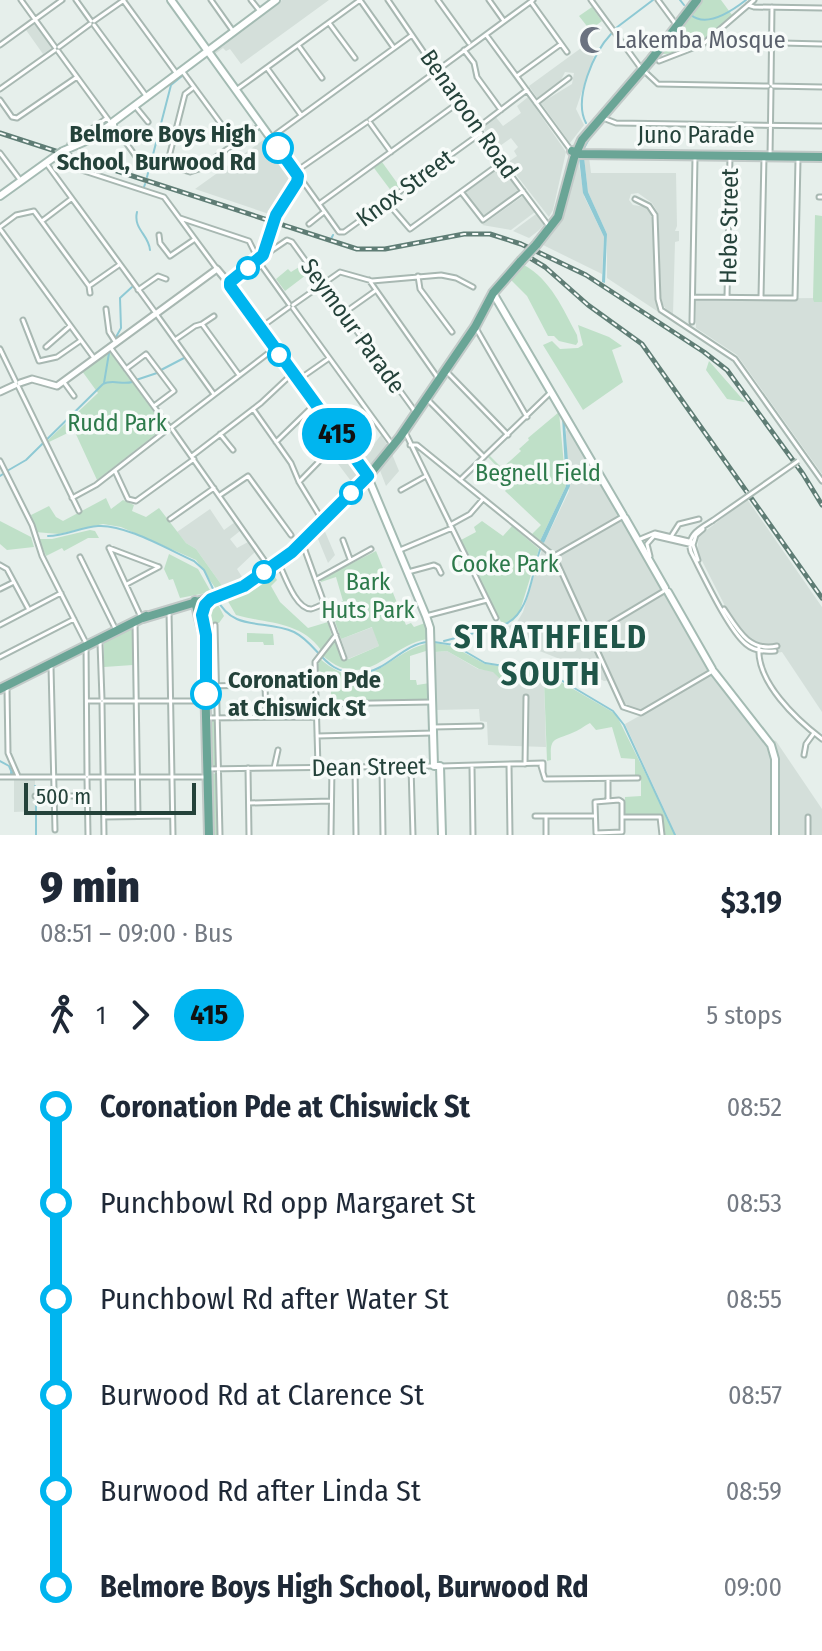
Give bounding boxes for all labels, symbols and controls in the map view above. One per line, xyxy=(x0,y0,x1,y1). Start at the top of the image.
mosque icon: Lakemba Mosque xyxy=(578,25,608,55)
place label: Lakemba Mosque xyxy=(615,26,786,54)
street label: Benaroon Road xyxy=(414,44,524,184)
place label: Belmore Boys High School, Burwood Rd xyxy=(57,120,256,176)
street label: Juno Parade xyxy=(637,121,755,149)
marker: Belmore Boys High School, Burwood Rd xyxy=(263,133,293,163)
street label: Knox Street xyxy=(351,143,459,233)
street label: Hebe Street xyxy=(714,168,744,284)
street label: Seymour Parade xyxy=(295,253,411,399)
unlabelled marker xyxy=(237,257,259,279)
unlabelled marker xyxy=(268,344,290,366)
line badge: 415 xyxy=(291,408,383,460)
park label: Rudd Park xyxy=(67,409,168,437)
text: 415 xyxy=(318,417,356,450)
park label: Begnell Field xyxy=(475,459,601,487)
unlabelled marker xyxy=(340,482,362,504)
park label: Cooke Park xyxy=(451,550,560,578)
unlabelled marker xyxy=(253,561,275,583)
park label: Bark Huts Park xyxy=(321,568,416,624)
district label: STRATHFIELD SOUTH xyxy=(454,618,648,693)
place label: Coronation Pde at Chiswick St xyxy=(228,666,381,722)
marker: Coronation Pde at Chiswick St xyxy=(191,679,221,709)
street label: Dean Street xyxy=(311,752,427,782)
scale bar xyxy=(24,779,196,815)
text: 500 m xyxy=(36,783,91,810)
text: 9 min xyxy=(40,861,140,914)
text: $3.19 xyxy=(721,885,782,921)
text: 08:51 – 09:00 · Bus xyxy=(40,918,233,949)
icon: walk xyxy=(40,993,84,1037)
icon: forward xyxy=(118,993,162,1037)
text: 415 xyxy=(190,998,228,1031)
text: 1 xyxy=(96,1000,106,1031)
text: 5 stops xyxy=(706,1000,782,1031)
text: Coronation Pde at Chiswick St xyxy=(100,1089,470,1125)
text: 08:52 xyxy=(727,1092,782,1123)
text: Punchbowl Rd opp Margaret St xyxy=(100,1185,476,1221)
text: 08:53 xyxy=(726,1188,782,1219)
text: Punchbowl Rd after Water St xyxy=(100,1281,449,1317)
text: 08:55 xyxy=(726,1284,782,1315)
text: Burwood Rd at Clarence St xyxy=(100,1377,424,1413)
text: 08:57 xyxy=(728,1380,782,1411)
text: Burwood Rd after Linda St xyxy=(100,1473,421,1509)
text: 08:59 xyxy=(726,1476,782,1507)
text: Belmore Boys High School, Burwood Rd xyxy=(100,1569,589,1605)
text: 09:00 xyxy=(723,1572,782,1603)

